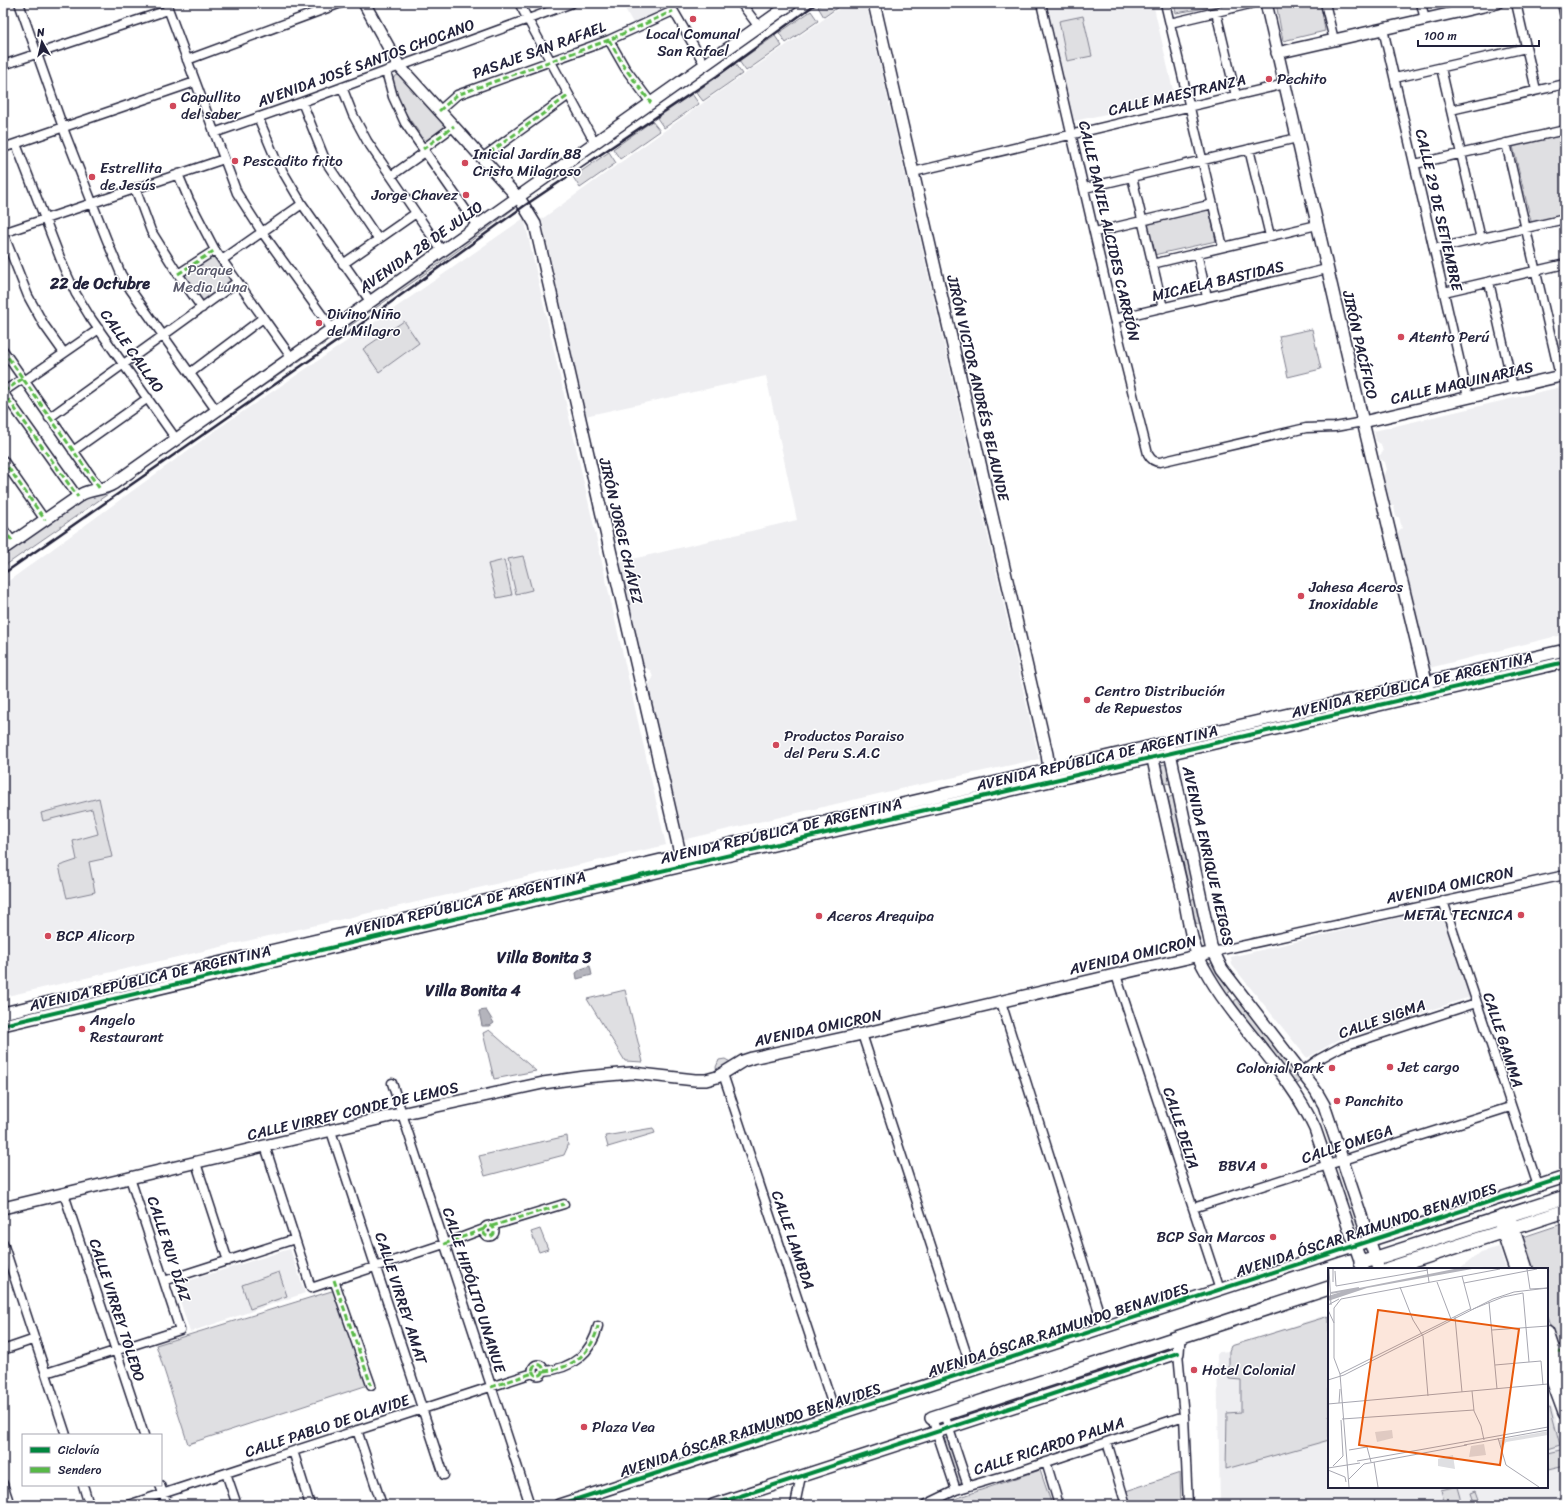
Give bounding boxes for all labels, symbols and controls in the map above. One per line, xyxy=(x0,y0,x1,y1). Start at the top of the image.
street label: AVENIDA JOSÉ SANTOS CHOCANO xyxy=(253,11,479,115)
street label: PASAJE SAN RAFAEL xyxy=(469,14,609,86)
marker: Local Comunal San Rafael xyxy=(688,14,698,24)
place label: Local Comunal San Rafael xyxy=(646,21,741,64)
north arrow xyxy=(22,22,62,62)
scale bar xyxy=(1418,22,1539,48)
text: N xyxy=(35,23,46,43)
text: 100 m xyxy=(1424,25,1457,47)
place label: Pechito xyxy=(1277,66,1327,92)
street label: CALLE MAESTRANZA xyxy=(1106,67,1248,123)
marker: Pechito xyxy=(1264,74,1274,84)
place label: Capullito del saber xyxy=(181,84,241,127)
marker: Capullito del saber xyxy=(168,101,178,111)
street label: CALLE DANIEL ALCIDES CARRIÓN xyxy=(1071,118,1147,344)
street label: CALLE 29 DE SETIEMBRE xyxy=(1408,126,1471,295)
place label: Inicial Jardín 88 Cristo Milagroso xyxy=(472,141,582,184)
place label: Pescadito frito xyxy=(243,148,343,174)
place label: Estrellita de Jesús xyxy=(100,155,162,198)
marker: Pescadito frito xyxy=(230,156,240,166)
marker: Inicial Jardín 88 Cristo Milagroso xyxy=(460,158,470,168)
marker: Estrellita de Jesús xyxy=(87,172,97,182)
place label: Jorge Chavez xyxy=(370,182,459,208)
marker: Jorge Chavez xyxy=(461,190,471,200)
street label: AVENIDA 28 DE JULIO xyxy=(353,194,489,300)
street label: MICAELA BASTIDAS xyxy=(1149,253,1287,309)
park label: Parque Media Luna xyxy=(173,257,247,300)
district label: 22 de Octubre xyxy=(49,269,150,298)
street label: JIRÓN VICTOR ANDRÉS BELAUNDE xyxy=(939,271,1017,505)
street label: JIRÓN PACÍFICO xyxy=(1335,287,1385,402)
place label: Divino Niño del Milagro xyxy=(327,301,401,344)
street label: CALLE CALLAO xyxy=(93,303,171,399)
marker: Divino Niño del Milagro xyxy=(314,318,324,328)
place label: Atento Perú xyxy=(1408,324,1490,350)
marker: Atento Perú xyxy=(1396,332,1406,342)
street label: CALLE MAQUINARIAS xyxy=(1388,354,1537,412)
street label: JIRÓN JORGE CHÁVEZ xyxy=(591,454,651,607)
place label: Jahesa Aceros Inoxidable xyxy=(1308,574,1403,617)
marker: Jahesa Aceros Inoxidable xyxy=(1296,591,1306,601)
street label: AVENIDA REPÚBLICA DE ARGENTINA xyxy=(1288,645,1535,726)
place label: Centro Distribución de Repuestos xyxy=(1095,678,1225,721)
marker: Centro Distribución de Repuestos xyxy=(1082,695,1092,705)
street label: AVENIDA REPÚBLICA DE ARGENTINA xyxy=(973,718,1220,799)
place label: Productos Paraiso del Peru S.A.C xyxy=(784,723,904,766)
marker: Productos Paraiso del Peru S.A.C xyxy=(771,740,781,750)
street label: AVENIDA ENRIQUE MEIGGS xyxy=(1174,763,1241,949)
street label: AVENIDA REPÚBLICA DE ARGENTINA xyxy=(657,791,904,872)
street label: AVENIDA OMICRON xyxy=(1383,859,1517,911)
street label: AVENIDA REPÚBLICA DE ARGENTINA xyxy=(341,864,588,945)
place label: METAL TECNICA xyxy=(1404,902,1513,928)
place label: Aceros Arequipa xyxy=(826,903,934,929)
marker: METAL TECNICA xyxy=(1516,910,1526,920)
marker: Aceros Arequipa xyxy=(814,911,824,921)
place label: BCP Alicorp xyxy=(56,923,135,949)
street label: AVENIDA OMICRON xyxy=(1066,928,1200,983)
marker: BCP Alicorp xyxy=(43,931,53,941)
street label: AVENIDA REPÚBLICA DE ARGENTINA xyxy=(26,938,273,1019)
district label: Villa Bonita 3 xyxy=(497,943,591,972)
district label: Villa Bonita 4 xyxy=(425,976,521,1005)
street label: CALLE GAMMA xyxy=(1475,989,1531,1091)
street label: CALLE SIGMA xyxy=(1335,992,1429,1046)
street label: AVENIDA OMICRON xyxy=(751,1002,885,1054)
place label: Angelo Restaurant xyxy=(89,1007,165,1050)
marker: Angelo Restaurant xyxy=(77,1024,87,1034)
place label: Jet cargo xyxy=(1397,1054,1460,1080)
place label: Colonial Park xyxy=(1236,1055,1324,1081)
marker: Jet cargo xyxy=(1385,1062,1395,1072)
marker: Colonial Park xyxy=(1327,1063,1337,1073)
street label: CALLE VIRREY CONDE DE LEMOS xyxy=(245,1074,462,1148)
street label: CALLE DELTA xyxy=(1156,1084,1206,1172)
place label: Panchito xyxy=(1345,1088,1404,1114)
marker: Panchito xyxy=(1332,1096,1342,1106)
street label: CALLE OMEGA xyxy=(1298,1117,1396,1171)
place label: BBVA xyxy=(1218,1153,1256,1179)
marker: BBVA xyxy=(1259,1161,1269,1171)
street label: AVENIDA ÓSCAR RAIMUNDO BENAVIDES xyxy=(1231,1175,1500,1285)
street label: CALLE LAMBDA xyxy=(764,1187,822,1293)
street label: CALLE RUY DÍAZ xyxy=(140,1193,198,1305)
street label: CALLE HIPÓLITO UNANUE xyxy=(435,1204,514,1378)
place label: BCP San Marcos xyxy=(1156,1224,1265,1250)
street label: CALLE VIRREY AMAT xyxy=(367,1229,435,1369)
marker: BCP San Marcos xyxy=(1268,1232,1278,1242)
street label: CALLE VIRREY TOLEDO xyxy=(82,1235,152,1385)
inset map xyxy=(1328,1268,1548,1488)
street label: AVENIDA ÓSCAR RAIMUNDO BENAVIDES xyxy=(923,1275,1192,1385)
place label: Hotel Colonial xyxy=(1202,1357,1296,1383)
marker: Hotel Colonial xyxy=(1189,1365,1199,1375)
street label: AVENIDA ÓSCAR RAIMUNDO BENAVIDES xyxy=(615,1375,884,1485)
street label: CALLE PABLO DE OLAVIDE xyxy=(241,1387,414,1465)
street label: CALLE RICARDO PALMA xyxy=(970,1409,1128,1483)
place label: Plaza Vea xyxy=(592,1414,656,1440)
marker: Plaza Vea xyxy=(579,1422,589,1432)
legend xyxy=(22,1434,162,1486)
text: Ciclovía xyxy=(58,1439,99,1461)
text: Sendero xyxy=(58,1459,102,1481)

